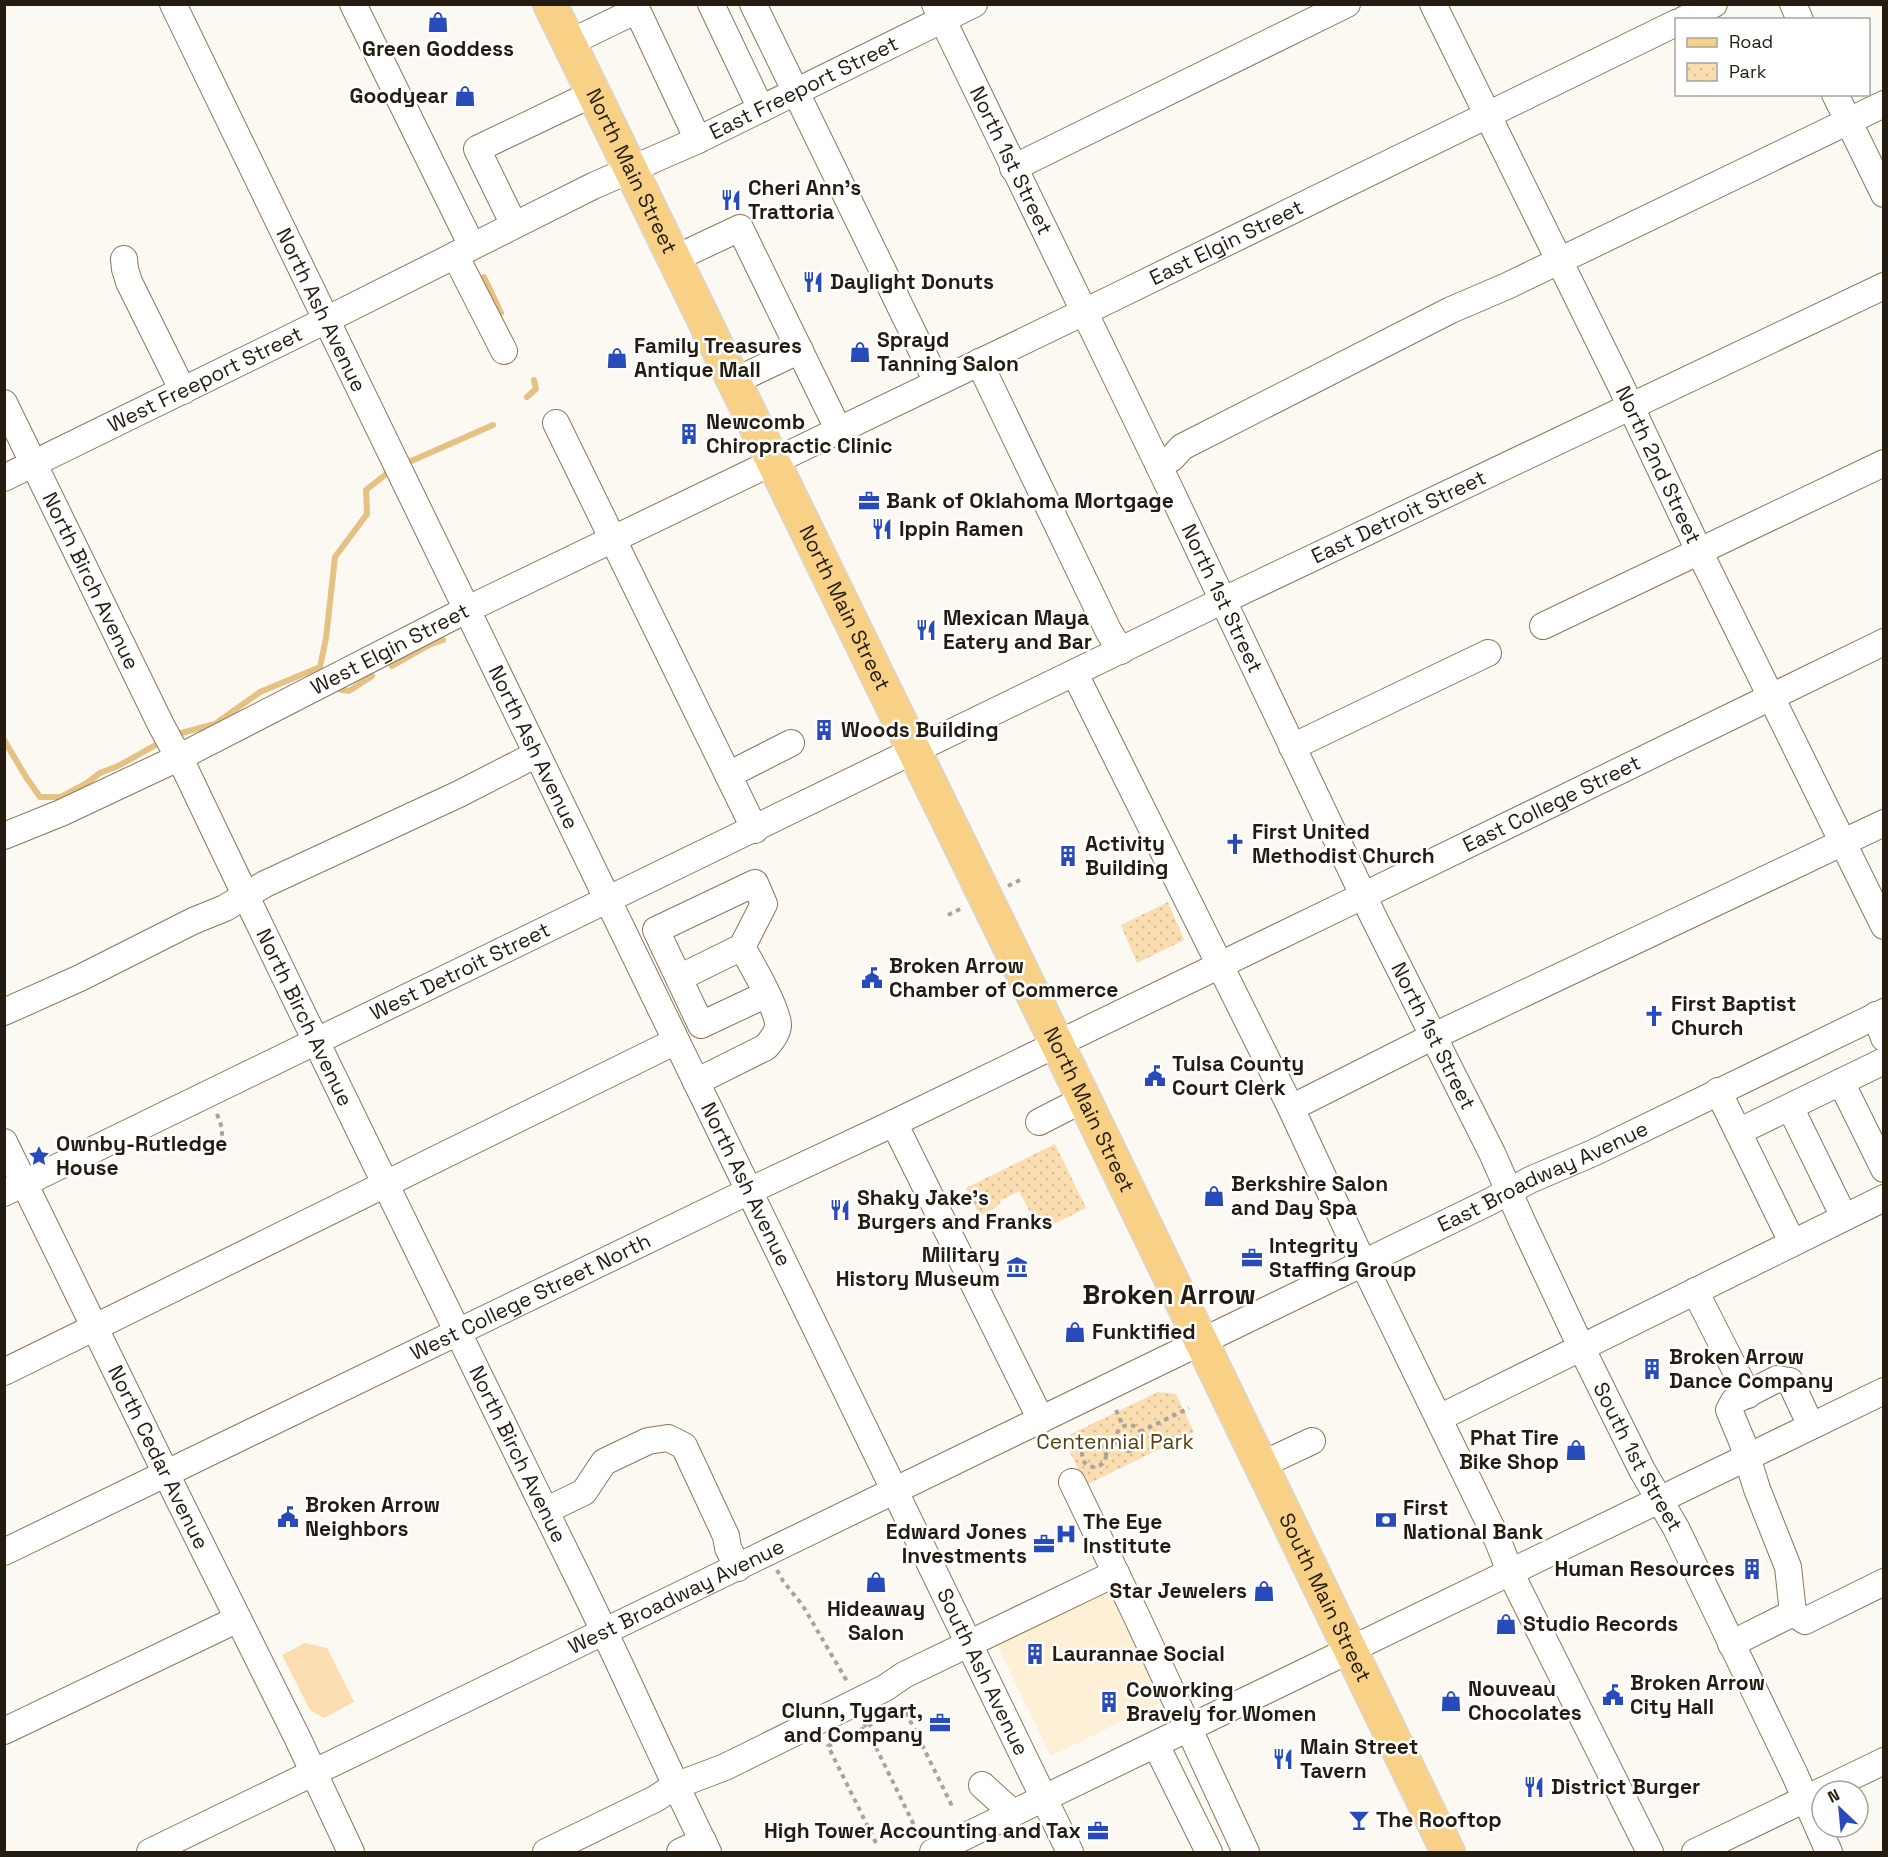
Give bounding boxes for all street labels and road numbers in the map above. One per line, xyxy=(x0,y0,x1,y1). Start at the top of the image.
street label: East Freeport Street xyxy=(705,30,902,145)
street label: North 1st Street xyxy=(964,82,1059,239)
street label: North Main Street xyxy=(580,84,684,258)
street label: East Elgin Street xyxy=(1145,193,1307,291)
street label: North Ash Avenue xyxy=(270,223,373,396)
street label: West Freeport Street xyxy=(103,320,307,438)
street label: North 2nd Street xyxy=(1610,381,1708,548)
street label: East Detroit Street xyxy=(1307,463,1490,570)
street label: North Birch Avenue xyxy=(37,488,146,674)
street label: North 1st Street xyxy=(1175,519,1269,677)
street label: North Main Street xyxy=(793,521,897,695)
street label: West Elgin Street xyxy=(306,597,473,701)
street label: North Ash Avenue xyxy=(483,661,585,833)
street label: East College Street xyxy=(1458,749,1645,858)
street label: West Detroit Street xyxy=(365,916,554,1026)
street label: North Birch Avenue xyxy=(250,924,359,1111)
street label: North 1st Street xyxy=(1385,957,1482,1114)
street label: North Main Street xyxy=(1038,1022,1141,1197)
street label: North Ash Avenue xyxy=(695,1098,798,1271)
street label: East Broadway Avenue xyxy=(1433,1114,1652,1238)
street label: West College Street North xyxy=(406,1227,655,1366)
street label: North Cedar Avenue xyxy=(102,1361,215,1554)
street label: North Birch Avenue xyxy=(463,1361,573,1547)
street label: South 1st Street xyxy=(1587,1377,1689,1536)
street label: South Main Street xyxy=(1273,1508,1378,1686)
street label: West Broadway Avenue xyxy=(564,1532,788,1660)
street label: South Ash Avenue xyxy=(931,1583,1035,1760)

